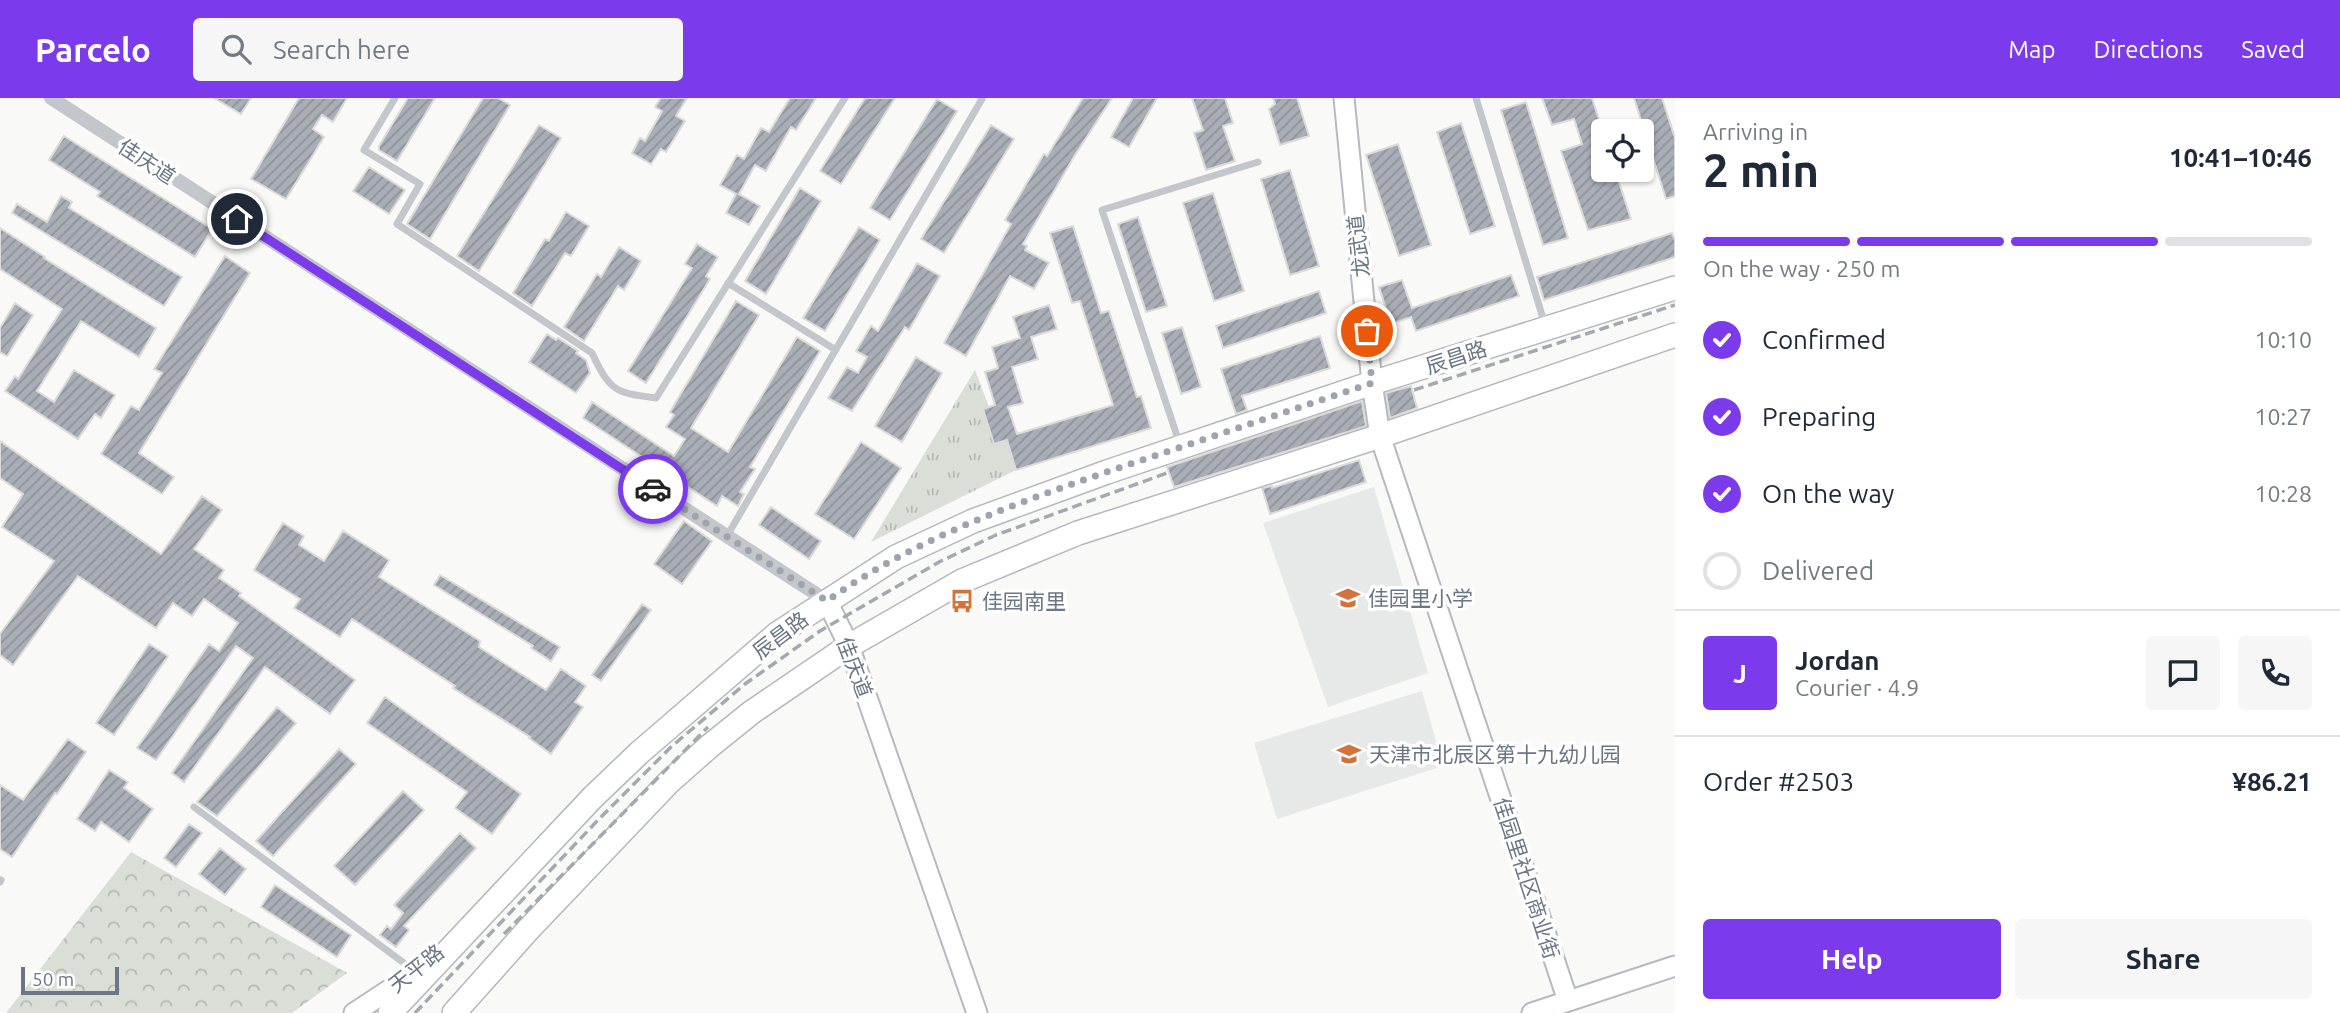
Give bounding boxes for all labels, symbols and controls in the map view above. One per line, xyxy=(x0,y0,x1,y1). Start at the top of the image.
search box xyxy=(193,18,683,81)
icon: search xyxy=(217,30,255,68)
text: Parcelo xyxy=(35,31,151,68)
text: Search here xyxy=(273,35,410,64)
text: Map xyxy=(2008,36,2055,63)
text: Directions xyxy=(2093,36,2203,63)
text: Saved xyxy=(2241,36,2305,63)
map controls xyxy=(1591,119,1654,182)
button: locate xyxy=(1591,119,1654,182)
text: Arriving in xyxy=(1703,119,1808,144)
street label: 佳庆道 xyxy=(114,134,180,188)
text: 10:41–10:46 xyxy=(2169,143,2312,172)
text: 2 min xyxy=(1703,144,1819,196)
pin xyxy=(207,189,267,249)
icon: home xyxy=(218,200,256,238)
street label: 龙武道 xyxy=(1343,213,1373,279)
text: On the way · 250 m xyxy=(1703,256,1900,281)
pin xyxy=(1337,301,1397,361)
icon: bag xyxy=(1348,312,1386,350)
icon: check xyxy=(1703,321,1741,359)
text: Confirmed xyxy=(1762,325,1886,354)
text: 10:10 xyxy=(2254,327,2312,352)
street label: 辰昌路 xyxy=(1422,336,1490,378)
icon: check xyxy=(1703,398,1741,436)
text: Preparing xyxy=(1762,402,1876,431)
text: 10:27 xyxy=(2254,404,2312,429)
courier xyxy=(618,454,688,524)
icon: car xyxy=(634,470,672,508)
icon: check xyxy=(1703,475,1741,513)
text: On the way xyxy=(1762,479,1894,508)
text: 10:28 xyxy=(2254,481,2312,506)
text: Delivered xyxy=(1762,556,1874,585)
school or university icon: 佳园里小学 xyxy=(1334,584,1362,612)
place label: 佳园里小学 xyxy=(1368,586,1473,610)
bus stop icon: 佳园南里 xyxy=(948,587,976,615)
place label: 佳园南里 xyxy=(982,589,1066,613)
street label: 辰昌路 xyxy=(748,606,812,664)
street label: 佳庆道 xyxy=(833,633,877,701)
button: chat xyxy=(2146,636,2220,710)
button: phone xyxy=(2238,636,2312,710)
text: Jordan xyxy=(1795,646,1880,675)
text: J xyxy=(1733,659,1747,688)
text: Courier · 4.9 xyxy=(1795,675,1919,700)
school or university icon: 天津市北辰区第十九幼儿园 xyxy=(1335,740,1363,768)
place label: 天津市北辰区第十九幼儿园 xyxy=(1369,742,1621,766)
text: Order #2503 xyxy=(1703,767,1854,796)
text: ¥86.21 xyxy=(2232,767,2312,796)
street label: 佳园里社区商业街 xyxy=(1490,794,1564,962)
button: Help xyxy=(1703,919,2001,999)
button: Share xyxy=(2015,919,2312,999)
street label: 天平路 xyxy=(384,939,448,997)
scale bar xyxy=(21,964,119,996)
text: 50 m xyxy=(32,968,74,990)

